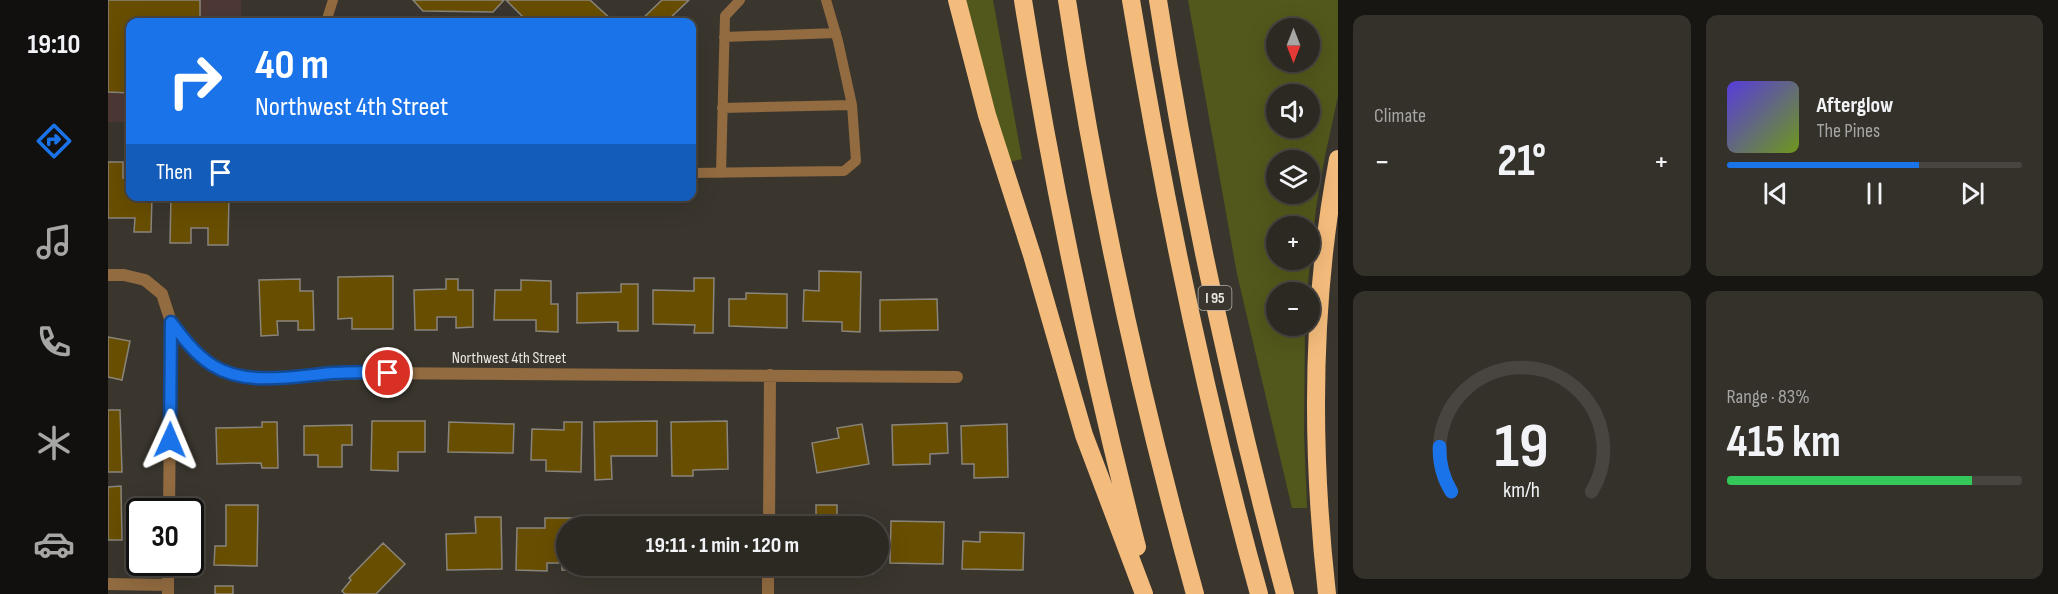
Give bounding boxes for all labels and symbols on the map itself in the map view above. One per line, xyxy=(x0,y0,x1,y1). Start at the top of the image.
north arrow xyxy=(1266,18,1320,72)
road number: I 95 xyxy=(1198,286,1232,310)
pin xyxy=(362,347,413,398)
street label: Northwest 4th Street xyxy=(452,349,566,368)
position arrow xyxy=(138,408,202,472)
speed limit sign: 30 xyxy=(126,498,204,576)

